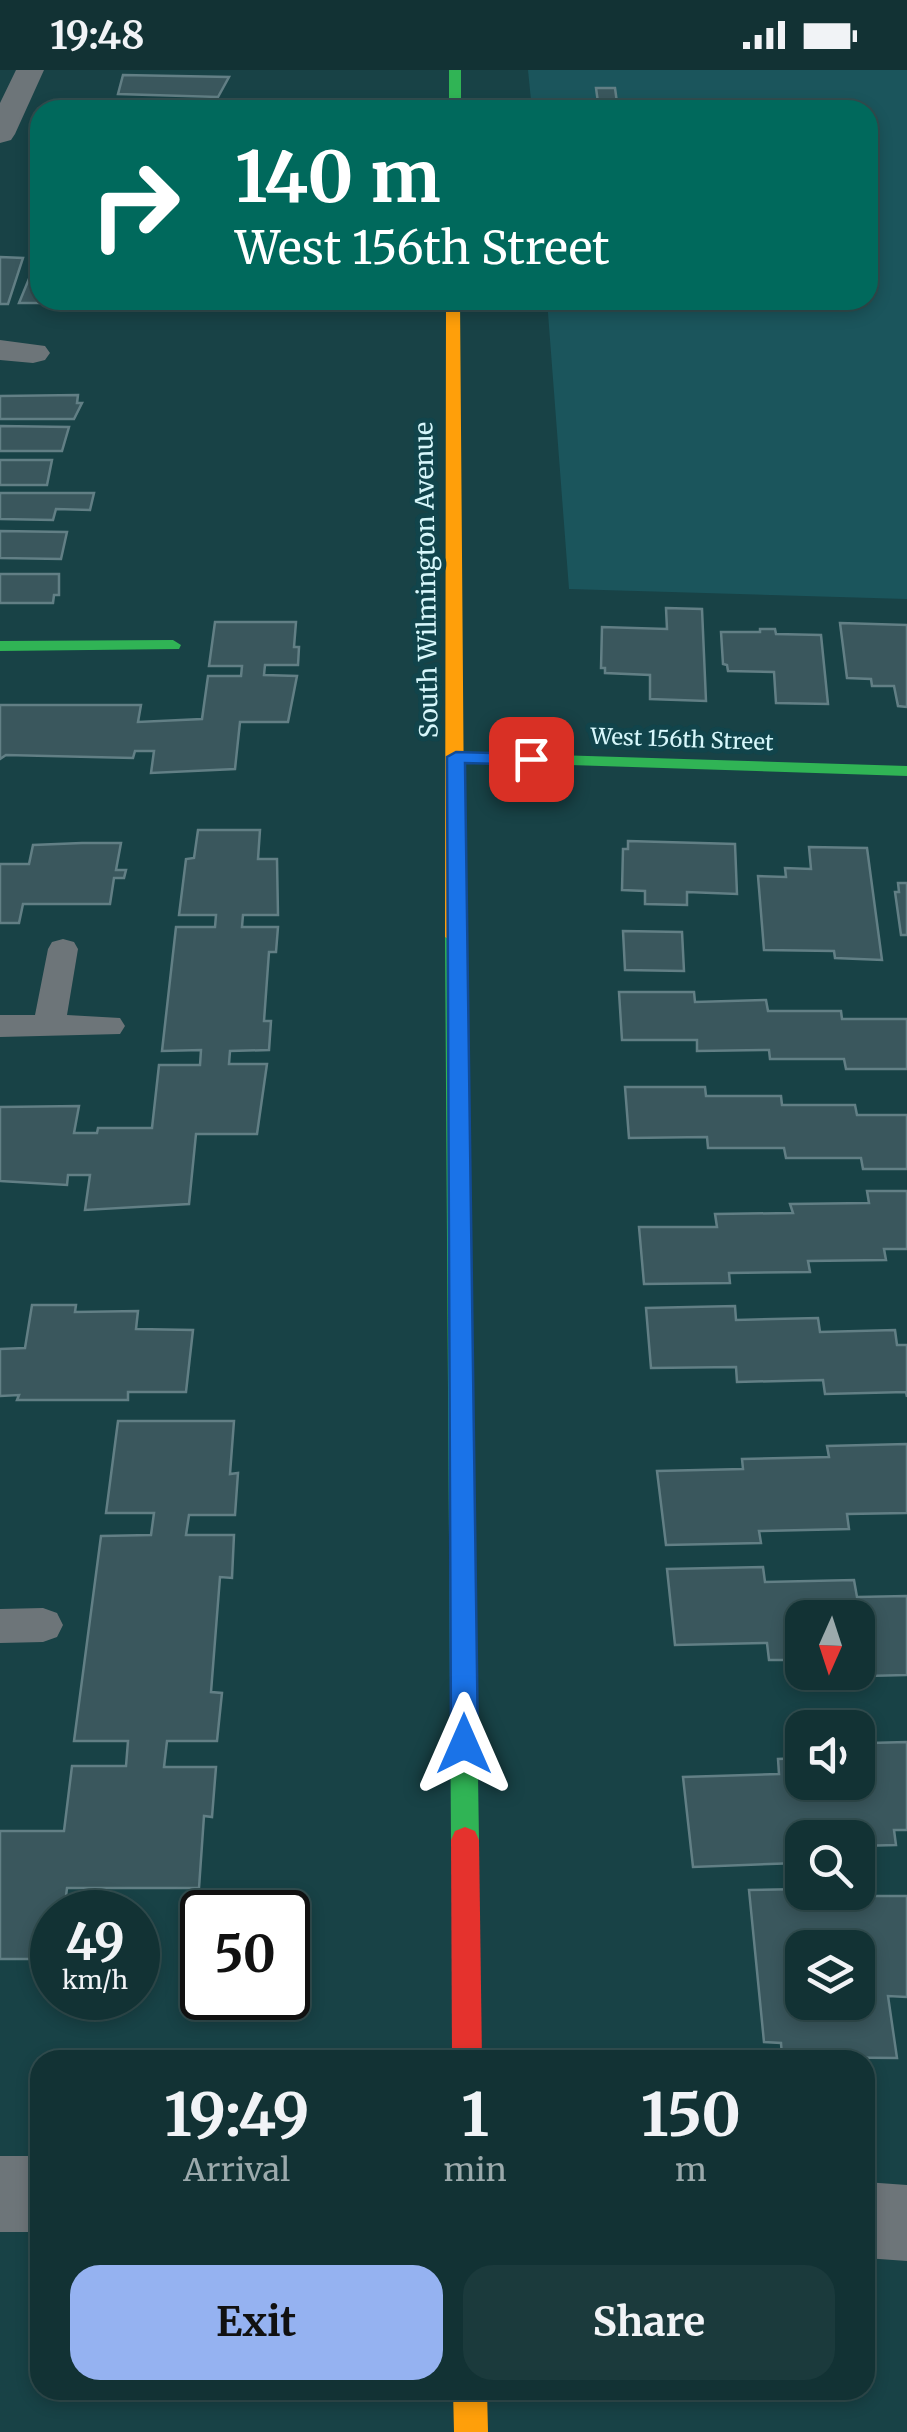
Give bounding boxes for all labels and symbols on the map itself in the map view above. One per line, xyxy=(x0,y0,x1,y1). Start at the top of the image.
street label: South Wilmington Avenue xyxy=(407,422,445,738)
pin xyxy=(489,717,574,802)
street label: West 156th Street xyxy=(589,722,774,756)
north arrow xyxy=(785,1600,875,1690)
position arrow xyxy=(412,1692,516,1796)
speed limit sign: 50 xyxy=(180,1890,310,2020)

